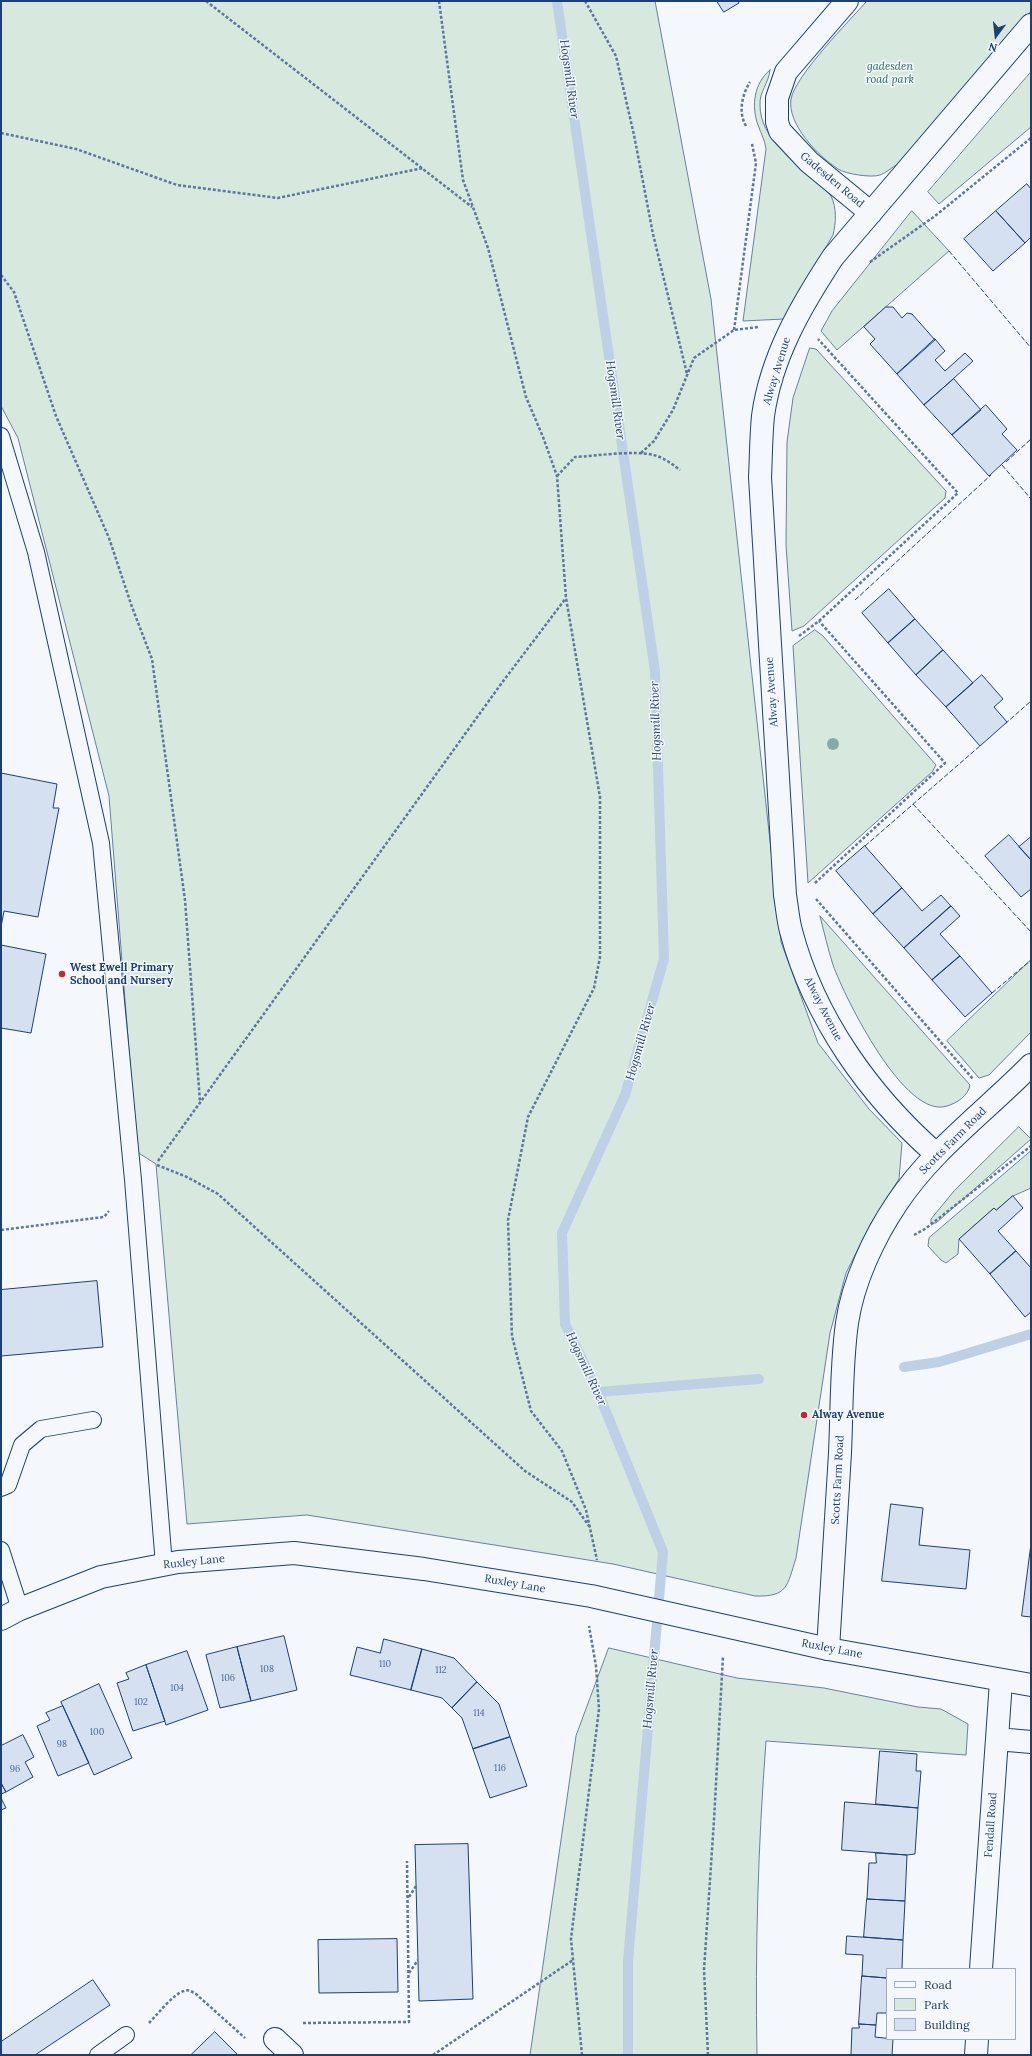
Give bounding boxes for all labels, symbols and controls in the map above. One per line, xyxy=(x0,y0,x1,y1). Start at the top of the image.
north arrow xyxy=(976,16,1016,56)
water label: Hogsmill River xyxy=(556,38,582,120)
text: N xyxy=(987,40,999,55)
park label: gadesden road park xyxy=(866,60,914,86)
street label: Gadesden Road xyxy=(797,149,867,211)
street label: Alway Avenue xyxy=(760,336,794,406)
water label: Hogsmill River xyxy=(602,359,628,441)
street label: Alway Avenue xyxy=(763,657,781,727)
water label: Hogsmill River xyxy=(647,681,665,761)
place label: West Ewell Primary School and Nursery xyxy=(70,961,174,987)
marker: West Ewell Primary School and Nursery xyxy=(57,969,67,979)
street label: Alway Avenue xyxy=(801,975,845,1043)
water label: Hogsmill River xyxy=(623,1002,659,1082)
street label: Scotts Farm Road xyxy=(917,1105,989,1177)
water label: Hogsmill River xyxy=(563,1330,609,1408)
place label: Alway Avenue xyxy=(812,1408,884,1422)
marker: Alway Avenue xyxy=(799,1410,809,1420)
street label: Scotts Farm Road xyxy=(829,1435,847,1525)
street label: Ruxley Lane xyxy=(163,1552,225,1572)
street label: Ruxley Lane xyxy=(483,1572,547,1596)
street label: Ruxley Lane xyxy=(800,1637,864,1661)
water label: Hogsmill River xyxy=(640,1649,662,1729)
house number: 110 xyxy=(379,1659,391,1669)
house number: 108 xyxy=(260,1664,274,1674)
house number: 112 xyxy=(435,1665,447,1675)
house number: 106 xyxy=(221,1673,235,1683)
house number: 104 xyxy=(170,1683,184,1693)
house number: 102 xyxy=(134,1697,148,1707)
house number: 114 xyxy=(473,1708,485,1718)
house number: 100 xyxy=(90,1727,104,1737)
house number: 98 xyxy=(57,1739,67,1749)
house number: 116 xyxy=(494,1763,506,1773)
house number: 96 xyxy=(10,1764,20,1774)
street label: Fendall Road xyxy=(982,1792,1000,1858)
legend xyxy=(886,1968,1016,2040)
text: Road xyxy=(924,1977,952,1992)
text: Park xyxy=(924,1997,949,2012)
text: Building xyxy=(924,2017,970,2032)

